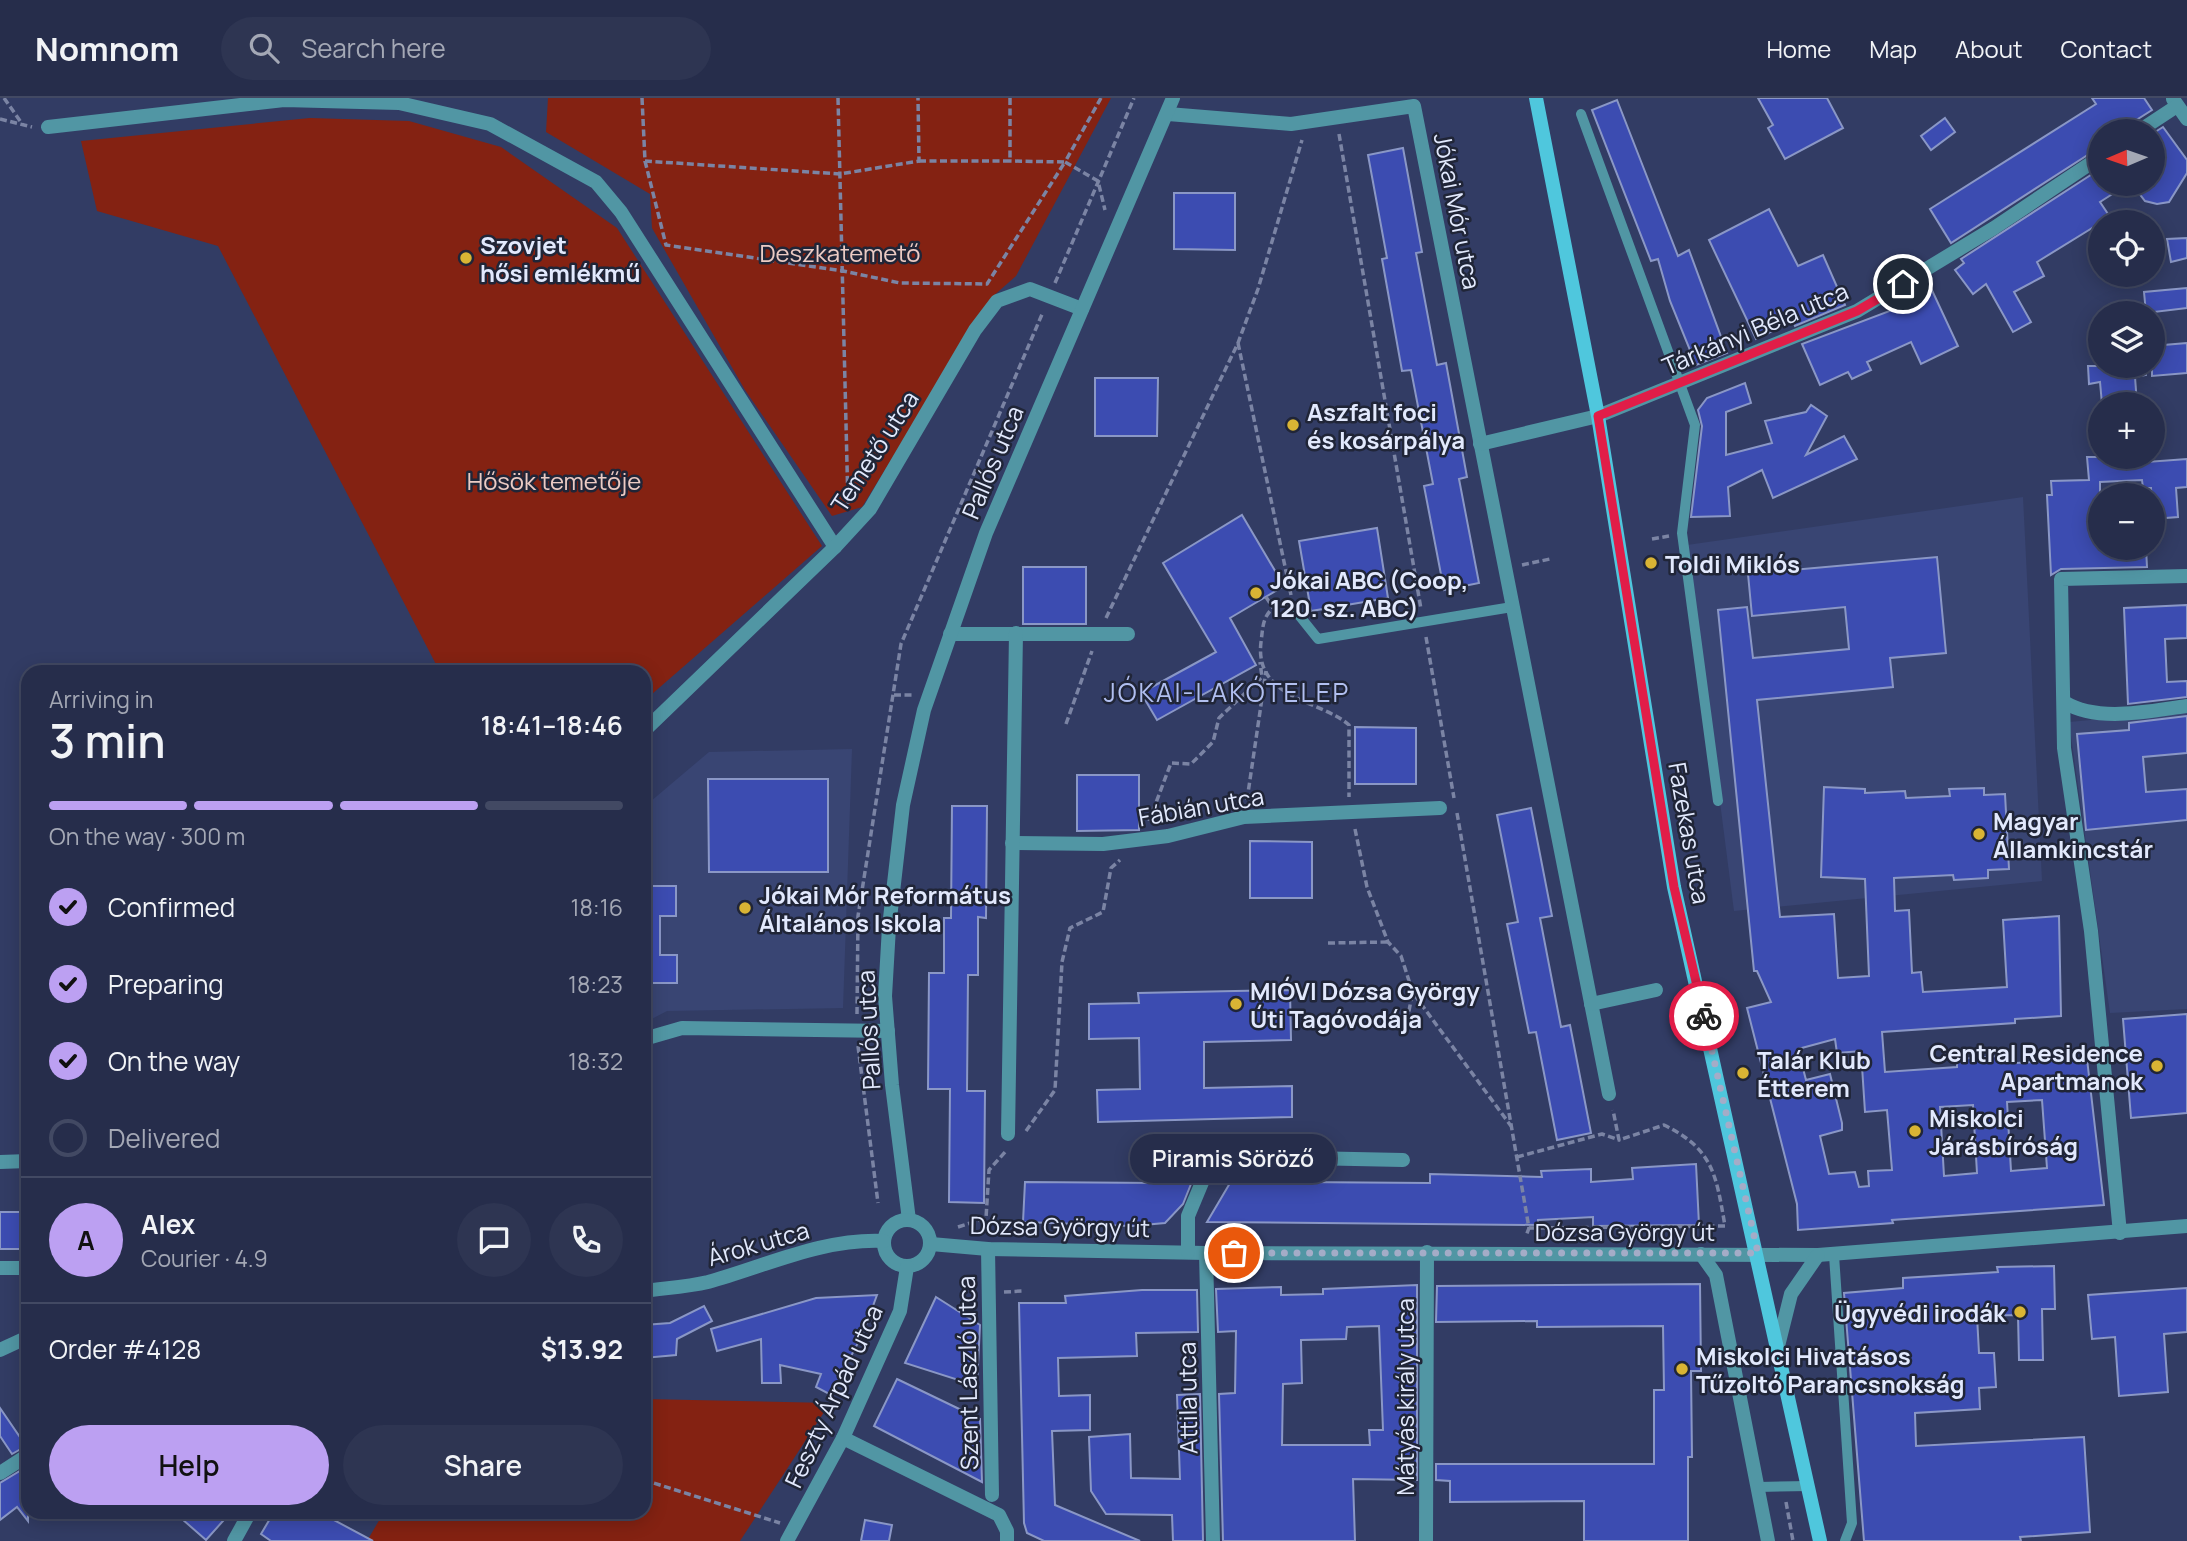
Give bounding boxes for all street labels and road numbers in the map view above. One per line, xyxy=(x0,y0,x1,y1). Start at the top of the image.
street label: Jókai Mór utca xyxy=(1427,130,1489,292)
street label: Tárkányi Béla utca xyxy=(1657,274,1853,382)
street label: Temető utca xyxy=(822,384,926,518)
street label: Pallós utca xyxy=(953,400,1031,524)
street label: Fazekas utca xyxy=(1661,760,1719,906)
street label: Fábián utca xyxy=(1136,779,1266,833)
street label: Pallós utca xyxy=(848,969,888,1091)
street label: Dózsa György út xyxy=(970,1208,1150,1244)
street label: Árok utca xyxy=(703,1213,813,1273)
street label: Dózsa György út xyxy=(1535,1215,1715,1248)
street label: Szent László utca xyxy=(949,1276,985,1470)
street label: Mátyás király utca xyxy=(1388,1298,1421,1496)
street label: Feszty Árpád utca xyxy=(776,1299,890,1493)
street label: Attila utca xyxy=(1170,1342,1204,1454)

